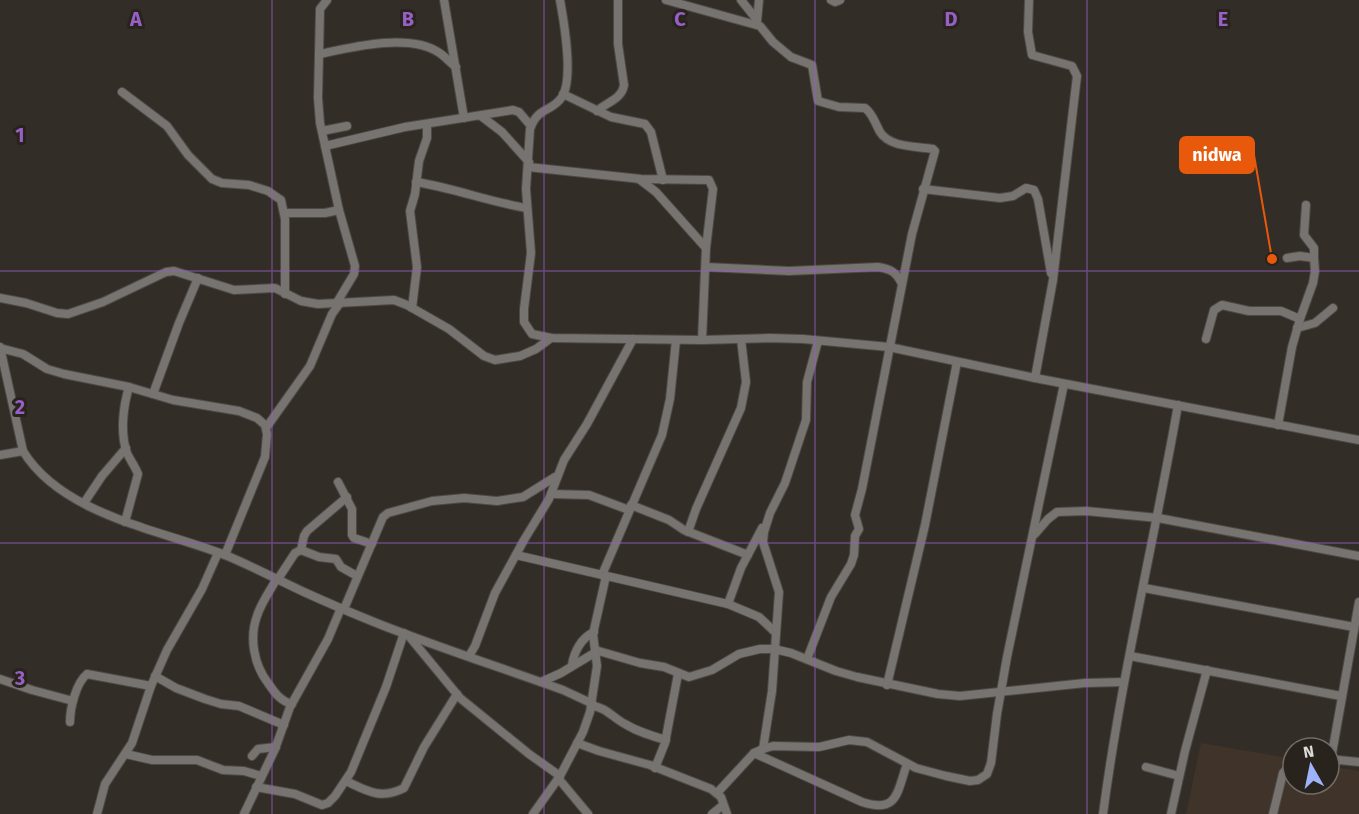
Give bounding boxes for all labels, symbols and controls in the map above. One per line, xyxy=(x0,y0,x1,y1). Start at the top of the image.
text: A xyxy=(129,7,143,31)
text: B xyxy=(402,7,414,31)
text: C xyxy=(674,7,686,31)
text: D xyxy=(944,7,958,31)
text: E xyxy=(1218,7,1228,31)
text: 1 xyxy=(15,123,25,147)
callout: nidwa xyxy=(1180,137,1254,173)
text: nidwa xyxy=(1192,144,1242,166)
text: 2 xyxy=(15,395,25,419)
text: 3 xyxy=(14,666,25,690)
north arrow xyxy=(1281,736,1341,796)
text: N xyxy=(1302,741,1315,762)

